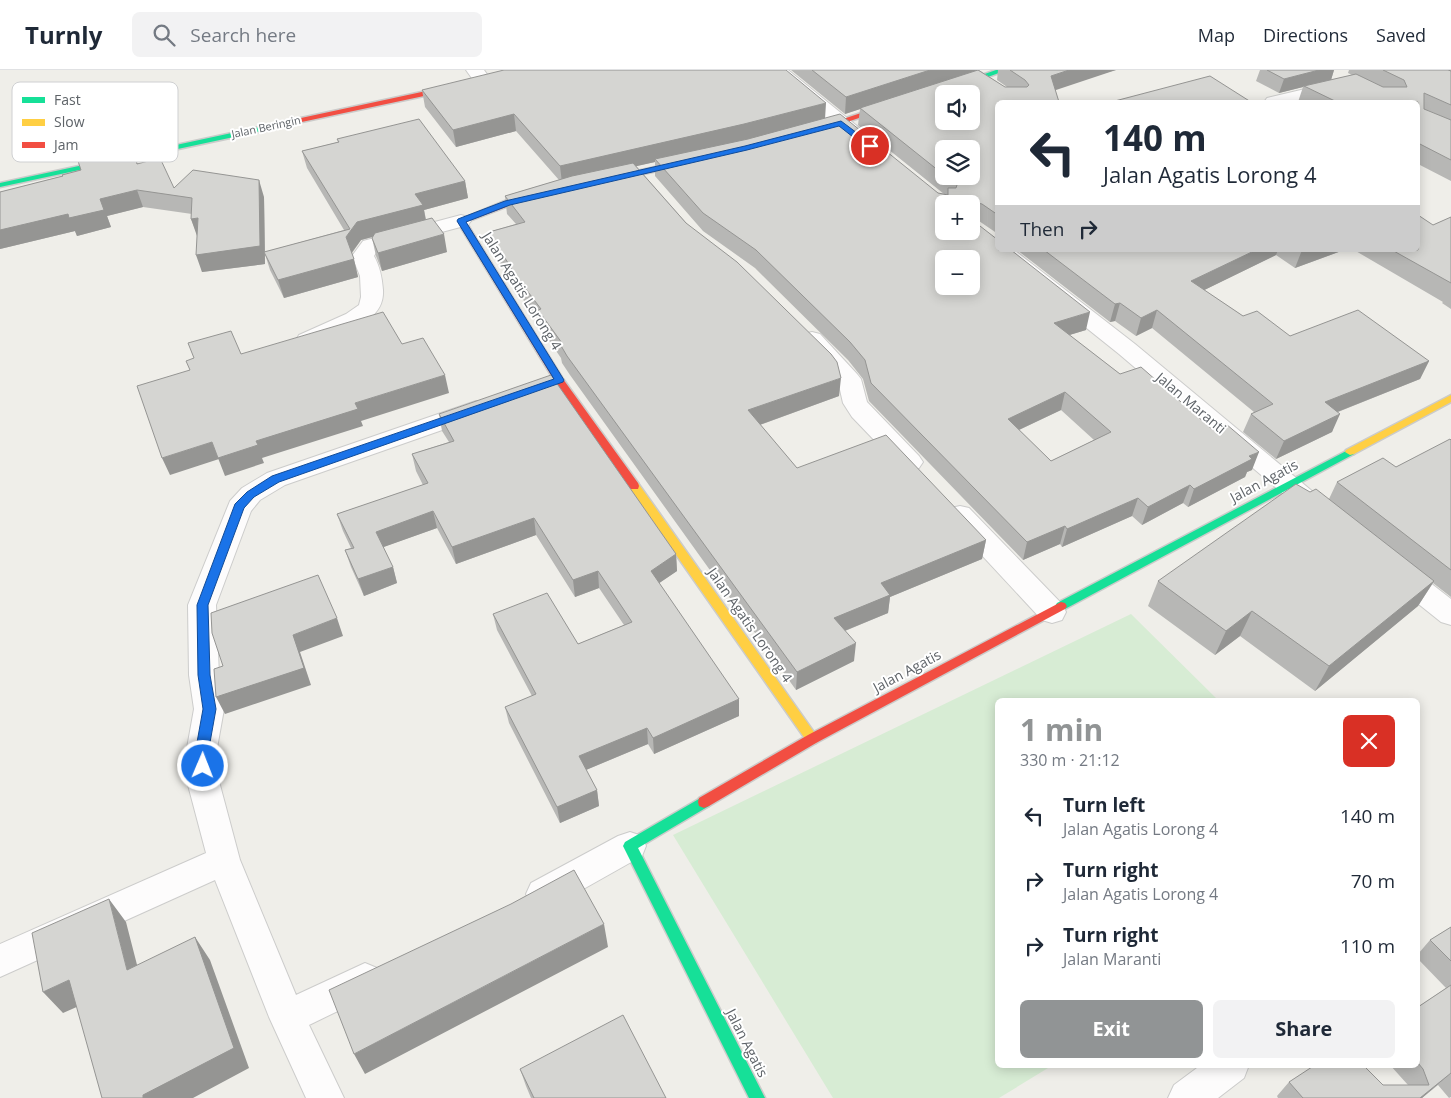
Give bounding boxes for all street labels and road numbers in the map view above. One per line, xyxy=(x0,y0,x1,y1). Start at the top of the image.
street label: Jalan Beringin xyxy=(229,112,302,141)
street label: Jalan Agatis Lorong 4 xyxy=(477,226,566,353)
street label: Jalan Maranti xyxy=(1151,366,1230,438)
street label: Jalan Agatis xyxy=(1225,455,1301,507)
street label: Jalan Agatis Lorong 4 xyxy=(703,562,797,686)
street label: Jalan Agatis xyxy=(868,645,944,697)
street label: Jalan Agatis xyxy=(721,1003,773,1081)

